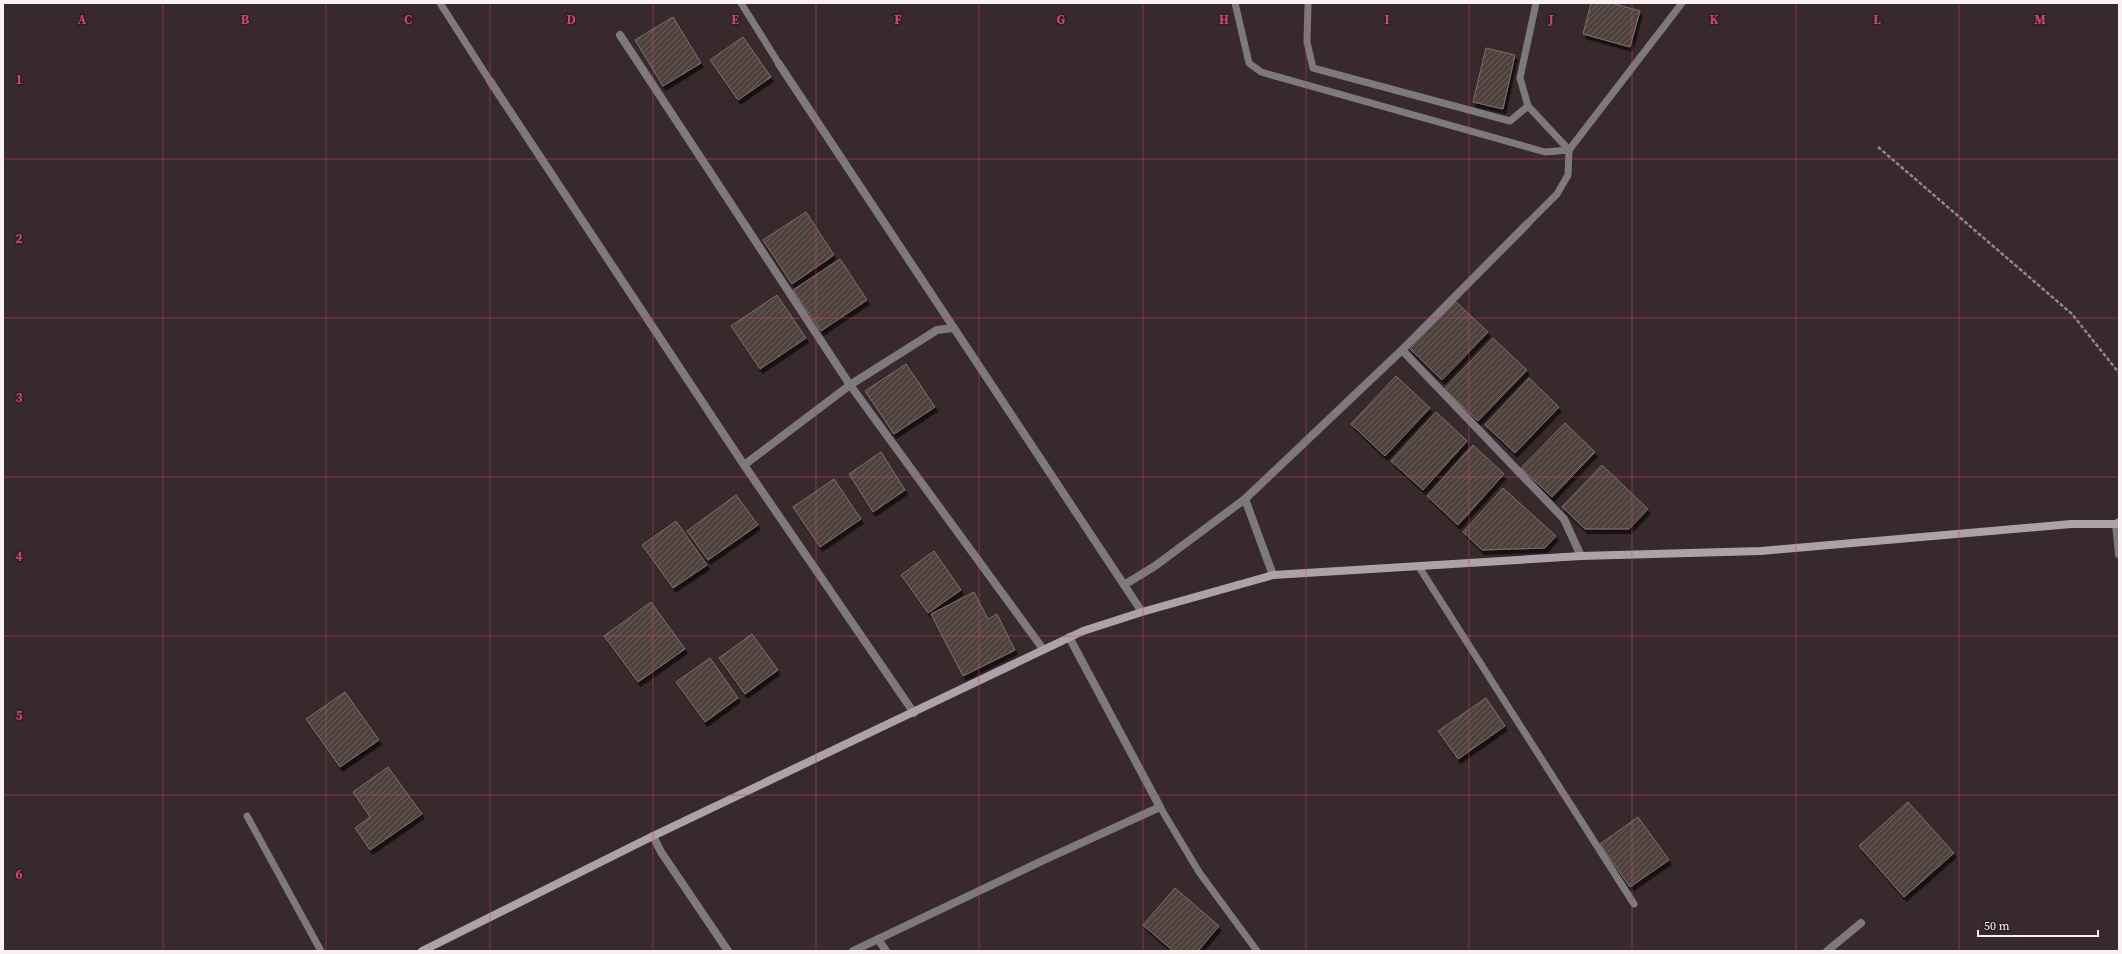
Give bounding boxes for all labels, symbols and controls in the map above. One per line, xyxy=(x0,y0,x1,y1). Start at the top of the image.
text: A xyxy=(78,11,87,28)
text: B xyxy=(241,11,250,28)
text: C xyxy=(404,11,412,28)
text: D xyxy=(566,11,576,28)
text: E xyxy=(731,11,739,28)
text: F xyxy=(894,11,902,28)
text: G xyxy=(1057,11,1066,28)
text: H xyxy=(1219,11,1229,28)
text: I xyxy=(1384,11,1390,28)
text: J xyxy=(1547,11,1554,28)
text: K xyxy=(1709,11,1719,28)
text: L xyxy=(1873,11,1881,28)
text: M xyxy=(2034,11,2046,28)
text: 1 xyxy=(15,71,23,88)
text: 2 xyxy=(15,230,23,247)
text: 3 xyxy=(15,389,23,406)
text: 4 xyxy=(15,548,23,565)
text: 5 xyxy=(15,707,23,724)
text: 6 xyxy=(15,866,23,883)
scale bar xyxy=(1978,912,2098,938)
text: 50 m xyxy=(1984,918,2010,934)

